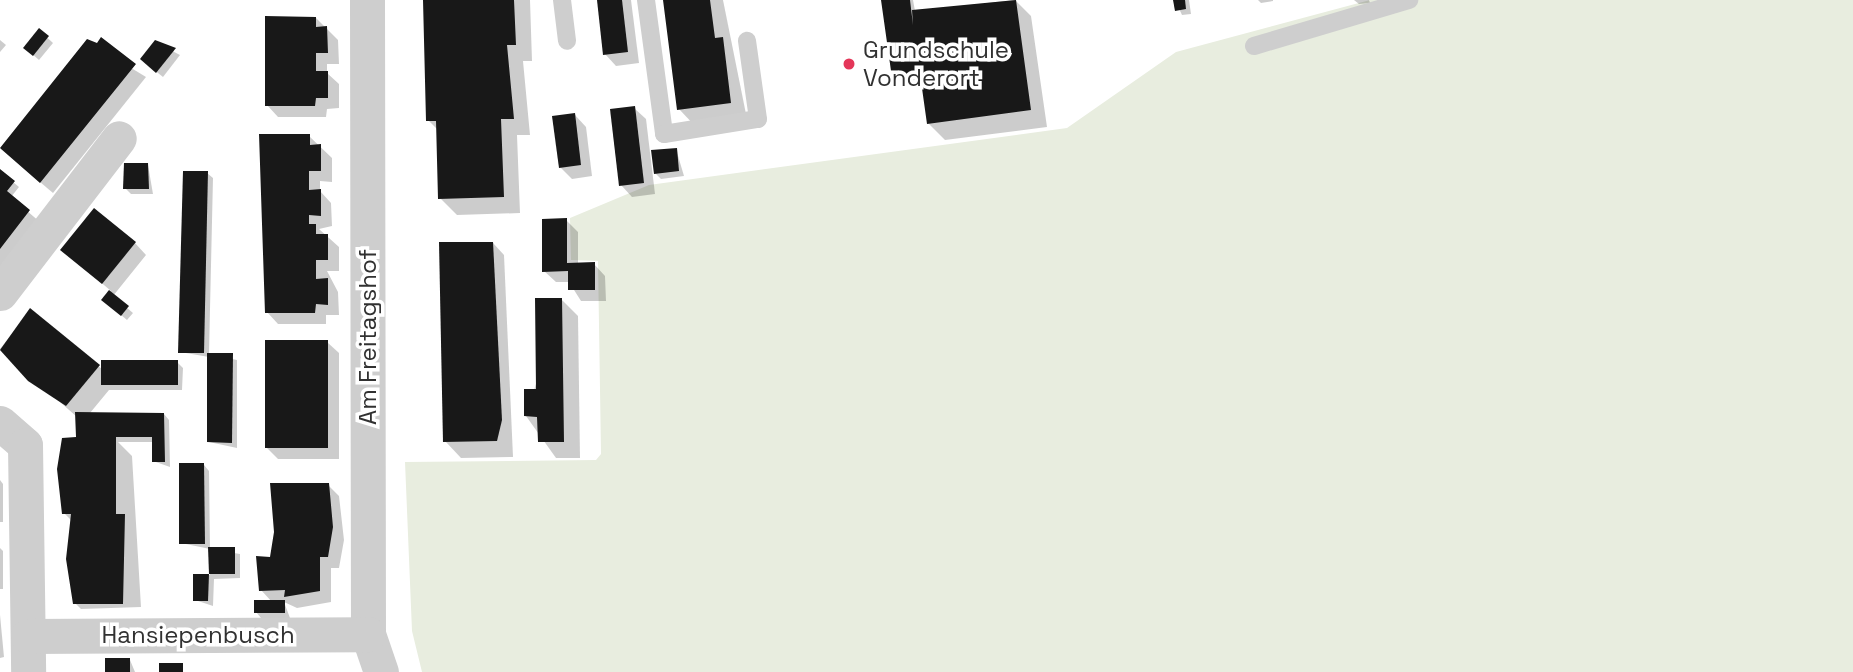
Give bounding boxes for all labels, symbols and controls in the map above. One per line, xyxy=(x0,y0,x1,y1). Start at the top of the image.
place label: Grundschule Vonderort xyxy=(863,36,1009,92)
marker: Grundschule Vonderort xyxy=(841,56,857,72)
street label: Am Freitagshof xyxy=(354,249,382,425)
street label: Hansiepenbusch xyxy=(101,621,295,649)

